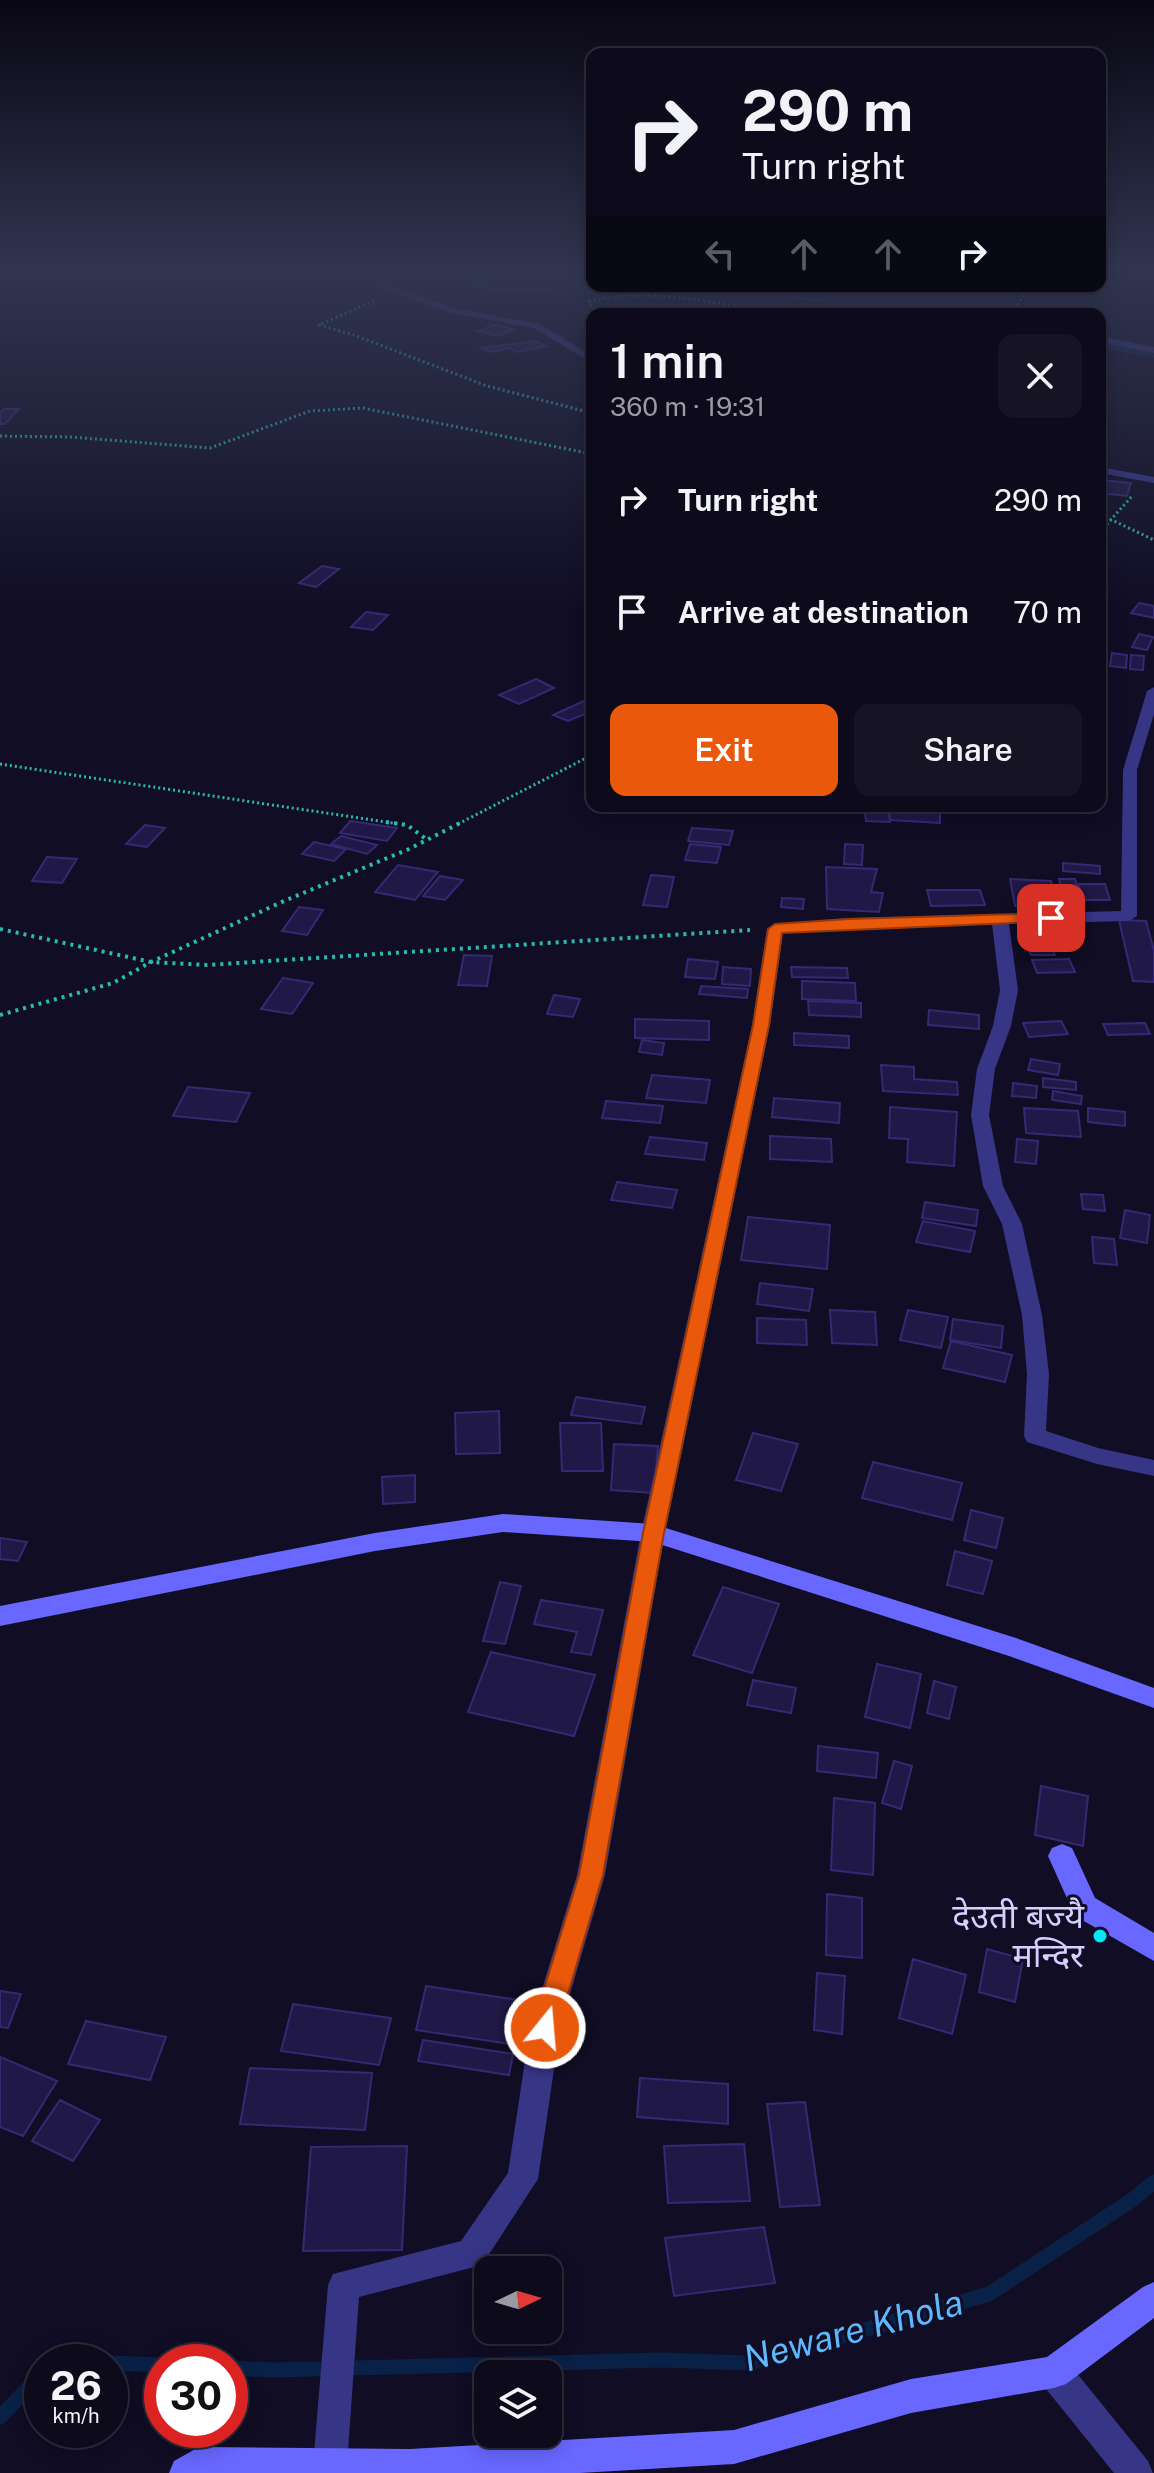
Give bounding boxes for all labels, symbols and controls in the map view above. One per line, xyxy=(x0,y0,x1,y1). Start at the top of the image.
text: 290 m xyxy=(742,78,913,144)
icon: right xyxy=(610,80,714,184)
text: Turn right xyxy=(742,145,905,187)
icon: left xyxy=(698,232,742,276)
icon: ahead xyxy=(782,232,826,276)
icon: ahead xyxy=(866,232,910,276)
icon: right xyxy=(950,232,994,276)
text: 1 min xyxy=(610,332,724,389)
button: close xyxy=(998,334,1082,418)
text: 360 m · 19:31 xyxy=(610,391,765,422)
icon: right xyxy=(610,478,654,522)
text: Turn right xyxy=(678,482,818,518)
text: 290 m xyxy=(994,482,1082,518)
icon: arrive xyxy=(610,590,654,634)
text: Arrive at destination xyxy=(678,594,969,630)
text: 70 m xyxy=(1013,594,1082,630)
button: Exit xyxy=(610,704,838,796)
button: Share xyxy=(854,704,1082,796)
pin xyxy=(1017,884,1085,952)
icon: arrive xyxy=(1029,896,1073,940)
place label: देउती बज्यै मन्दिर xyxy=(952,1896,1085,1975)
marker: देउती बज्यै मन्दिर xyxy=(1091,1927,1109,1945)
position arrow xyxy=(503,1986,587,2070)
north arrow xyxy=(474,2256,562,2344)
map controls xyxy=(474,2256,562,2448)
water label: Neware Khola xyxy=(739,2281,967,2379)
speed limit sign: 30 xyxy=(144,2344,248,2448)
button: layers xyxy=(474,2360,562,2448)
text: 26 xyxy=(50,2362,102,2409)
text: km/h xyxy=(52,2404,100,2428)

